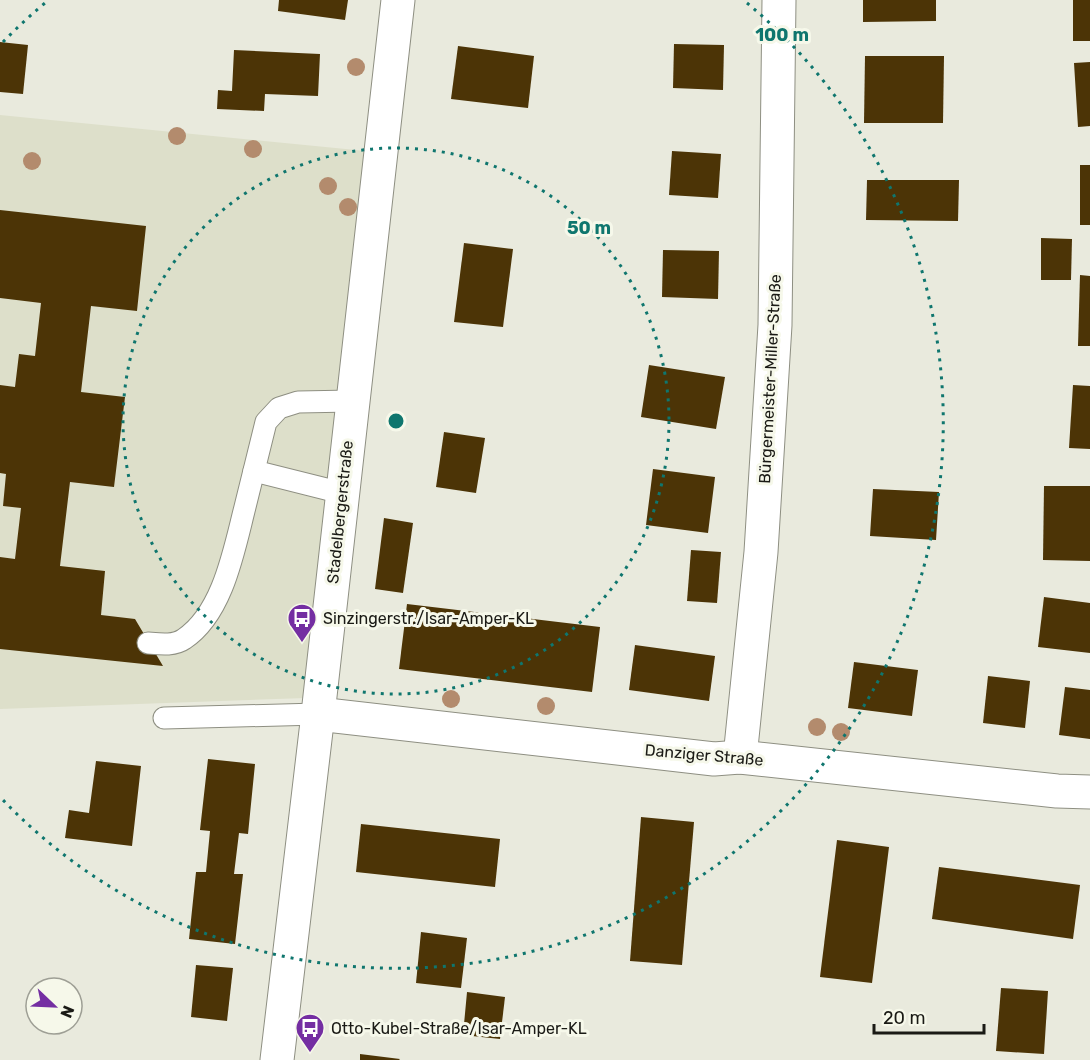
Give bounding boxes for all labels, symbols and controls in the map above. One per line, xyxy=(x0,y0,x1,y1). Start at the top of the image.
text: 100 m xyxy=(755,24,809,46)
text: 50 m xyxy=(567,217,611,239)
street label: Bürgermeister-Miller-Straße xyxy=(755,274,785,484)
centre of rings xyxy=(386,411,406,431)
street label: Stadelbergerstraße xyxy=(323,439,357,585)
bus stop icon: Sinzingerstr./Isar-Amper-KL xyxy=(286,602,318,644)
place label: Sinzingerstr./Isar-Amper-KL xyxy=(323,609,534,628)
street label: Danziger Straße xyxy=(644,740,764,770)
north arrow xyxy=(24,976,84,1036)
scale bar xyxy=(874,997,984,1035)
text: N xyxy=(56,1003,78,1021)
text: 20 m xyxy=(883,1007,925,1029)
bus stop icon: Otto-Kubel-Straße/Isar-Amper-KL xyxy=(294,1012,326,1054)
place label: Otto-Kubel-Straße/Isar-Amper-KL xyxy=(331,1019,587,1038)

